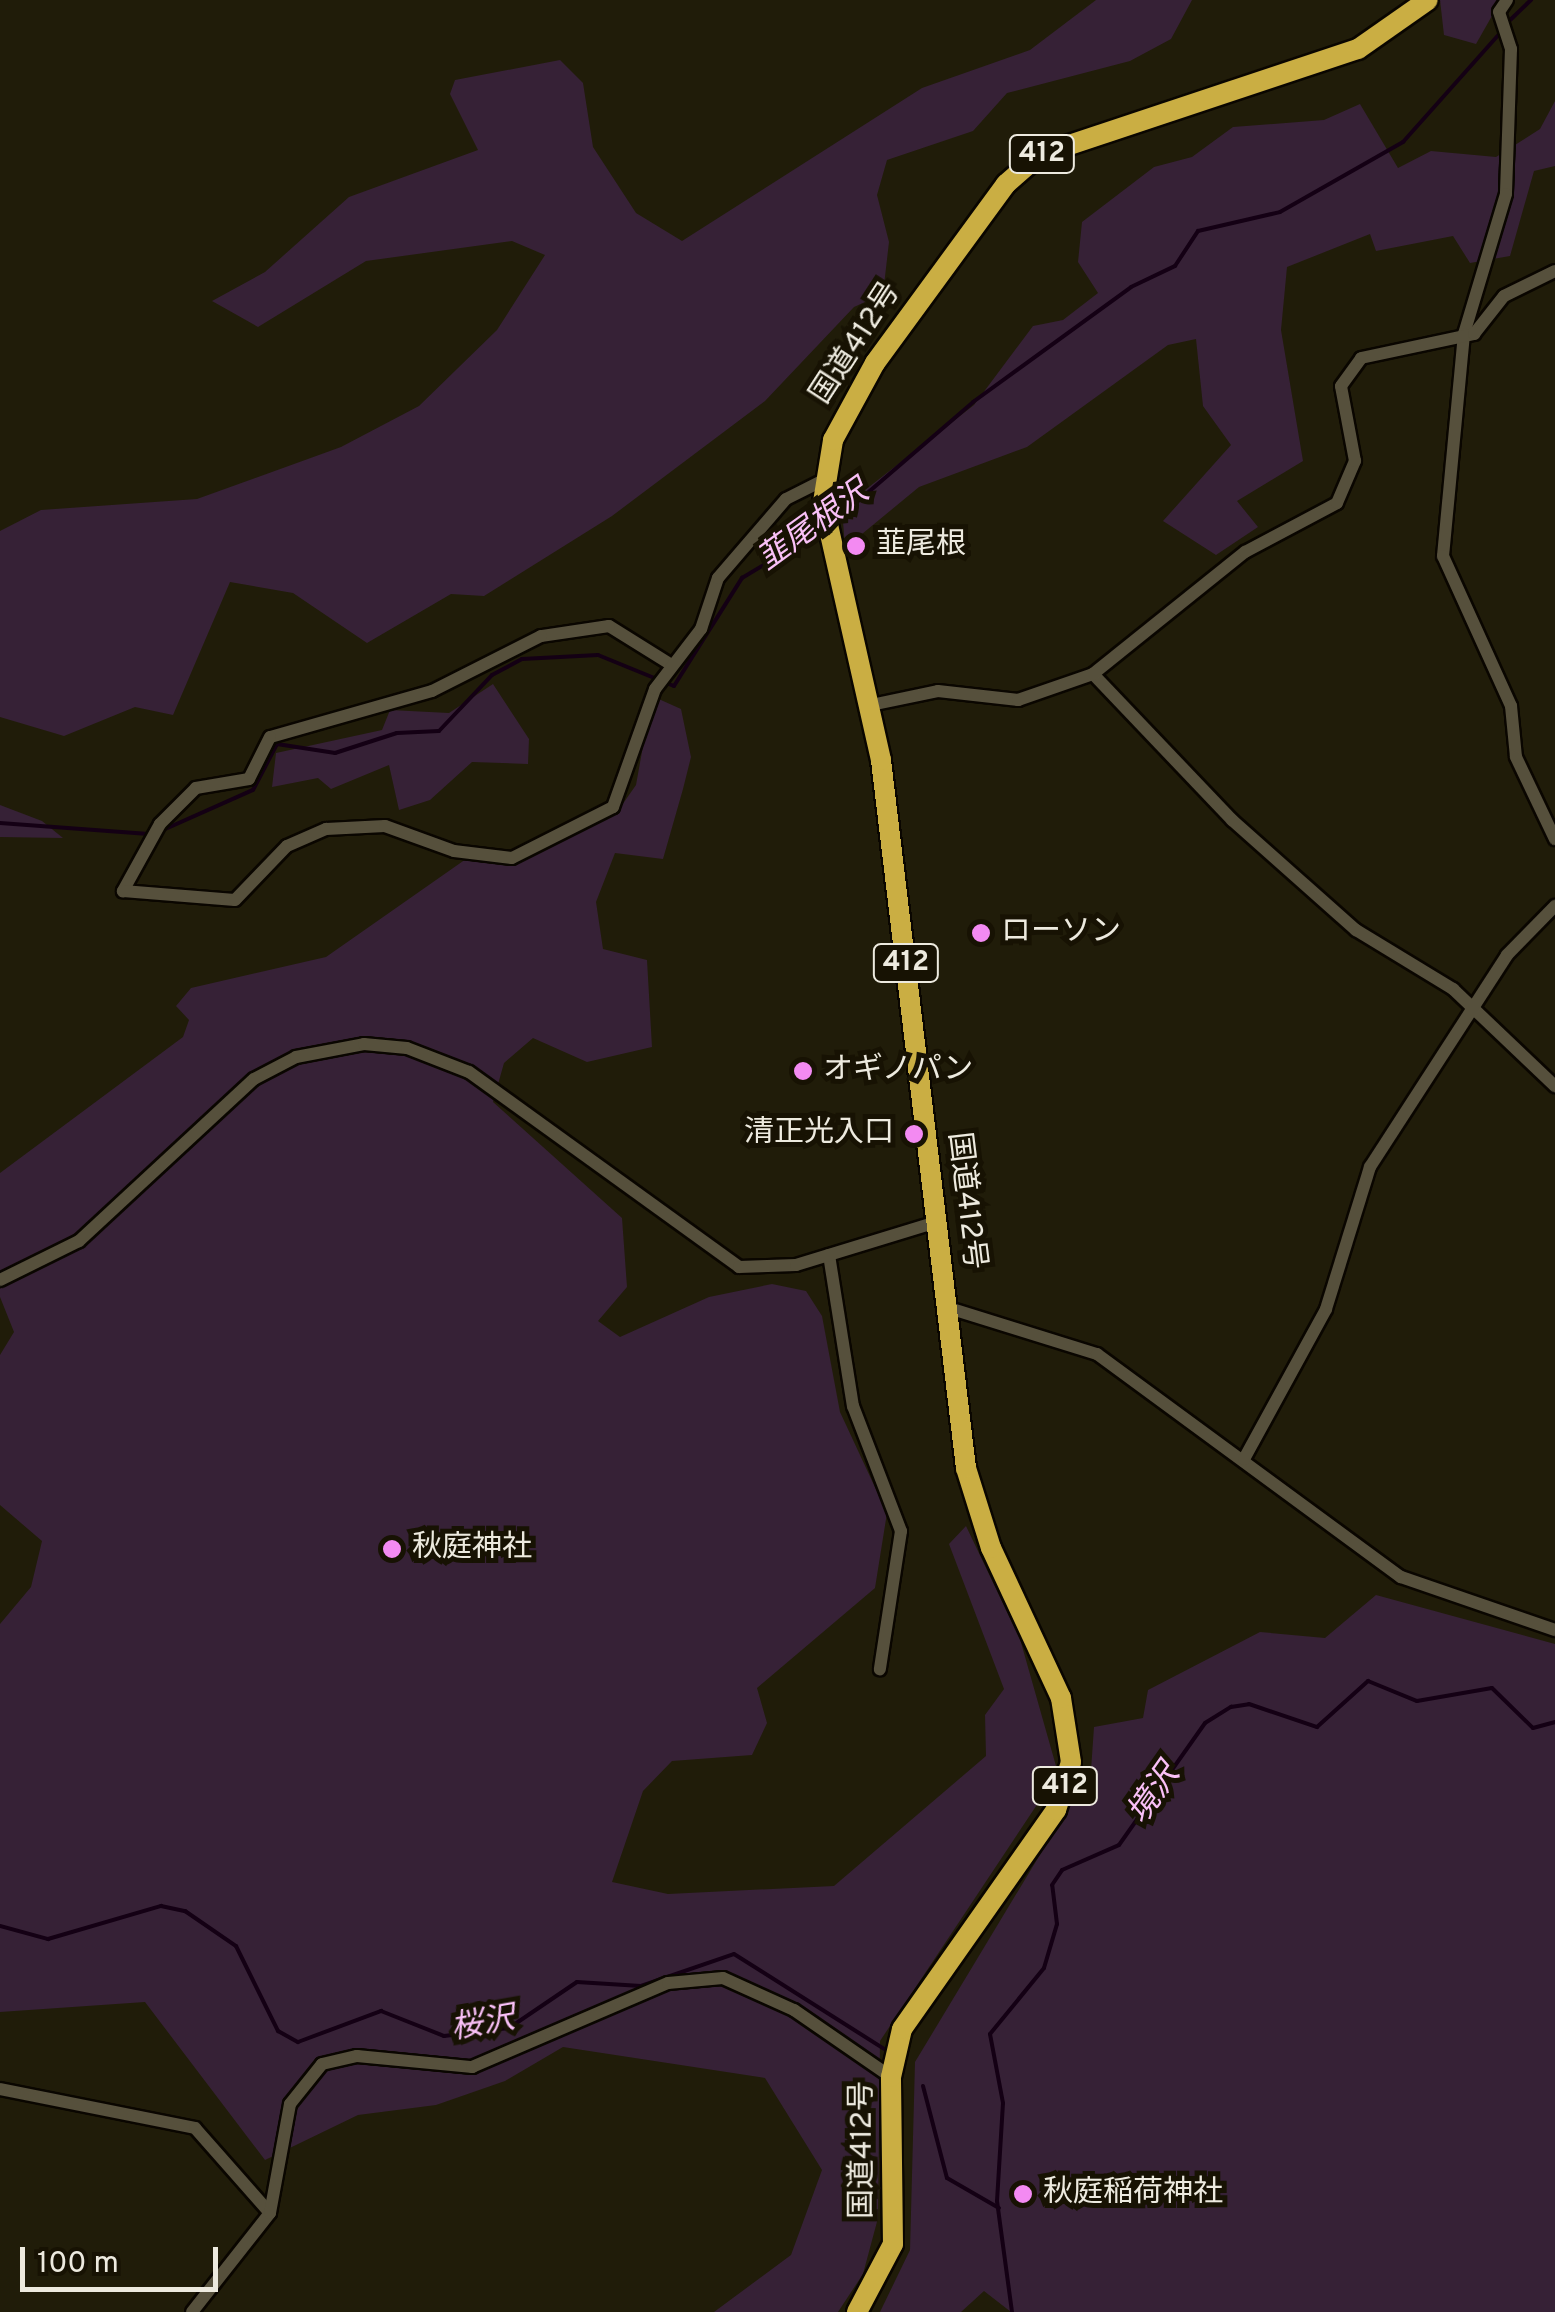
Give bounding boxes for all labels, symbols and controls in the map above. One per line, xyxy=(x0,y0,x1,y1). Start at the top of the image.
road number: 412 xyxy=(1007,131,1077,177)
street label: 国道412号 xyxy=(804,276,910,412)
water label: 韮尾根沢 xyxy=(751,474,877,580)
place label: 韮尾根 xyxy=(876,528,966,564)
marker: 韮尾根 xyxy=(845,535,867,557)
place label: ローソン xyxy=(1001,915,1121,951)
marker: ローソン xyxy=(970,922,992,944)
road number: 412 xyxy=(871,940,941,986)
place label: オギノパン xyxy=(823,1053,973,1089)
marker: オギノパン xyxy=(792,1060,814,1082)
place label: 清正光入口 xyxy=(744,1116,894,1152)
marker: 清正光入口 xyxy=(903,1123,925,1145)
street label: 国道412号 xyxy=(939,1130,991,1272)
place label: 秋庭神社 xyxy=(412,1531,532,1567)
marker: 秋庭神社 xyxy=(381,1538,403,1560)
water label: 境沢 xyxy=(1121,1758,1189,1832)
road number: 412 xyxy=(1030,1763,1100,1809)
water label: 桜沢 xyxy=(448,2001,518,2049)
street label: 国道412号 xyxy=(846,2081,882,2219)
place label: 秋庭稲荷神社 xyxy=(1043,2176,1223,2212)
marker: 秋庭稲荷神社 xyxy=(1012,2183,1034,2205)
scale bar xyxy=(25,2227,222,2289)
text: 100 m xyxy=(37,2246,119,2283)

